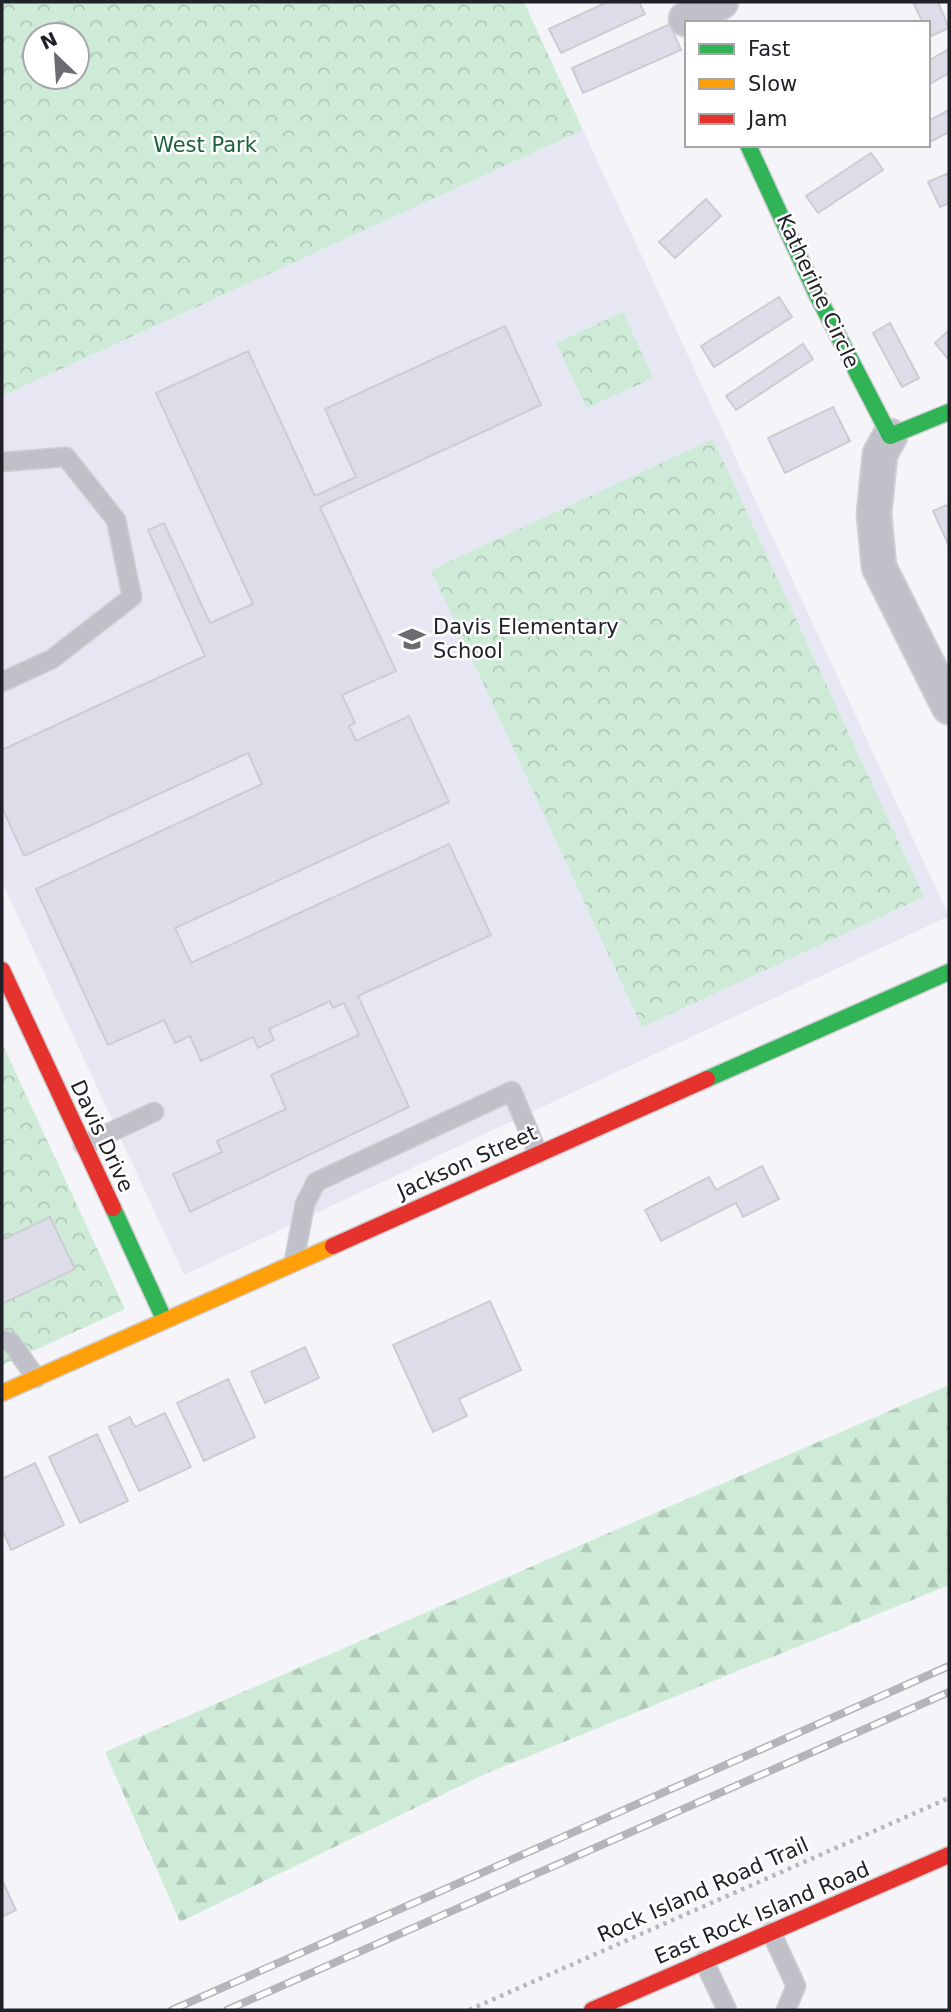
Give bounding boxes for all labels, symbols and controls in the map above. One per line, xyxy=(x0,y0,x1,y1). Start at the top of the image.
north arrow xyxy=(21,21,91,91)
legend xyxy=(685,21,930,147)
text: N xyxy=(37,27,61,54)
text: Fast xyxy=(748,37,790,61)
text: Slow xyxy=(748,72,797,96)
text: Jam xyxy=(746,107,788,131)
park label: West Park xyxy=(153,133,258,157)
street label: Katherine Circle xyxy=(772,210,864,372)
place label: Davis Elementary School xyxy=(433,615,619,663)
school or university icon: Davis Elementary School xyxy=(397,624,427,654)
street label: Davis Drive xyxy=(66,1076,138,1196)
street label: Jackson Street xyxy=(392,1120,541,1204)
street label: Rock Island Road Trail xyxy=(594,1833,812,1947)
street label: East Rock Island Road xyxy=(651,1857,873,1969)

